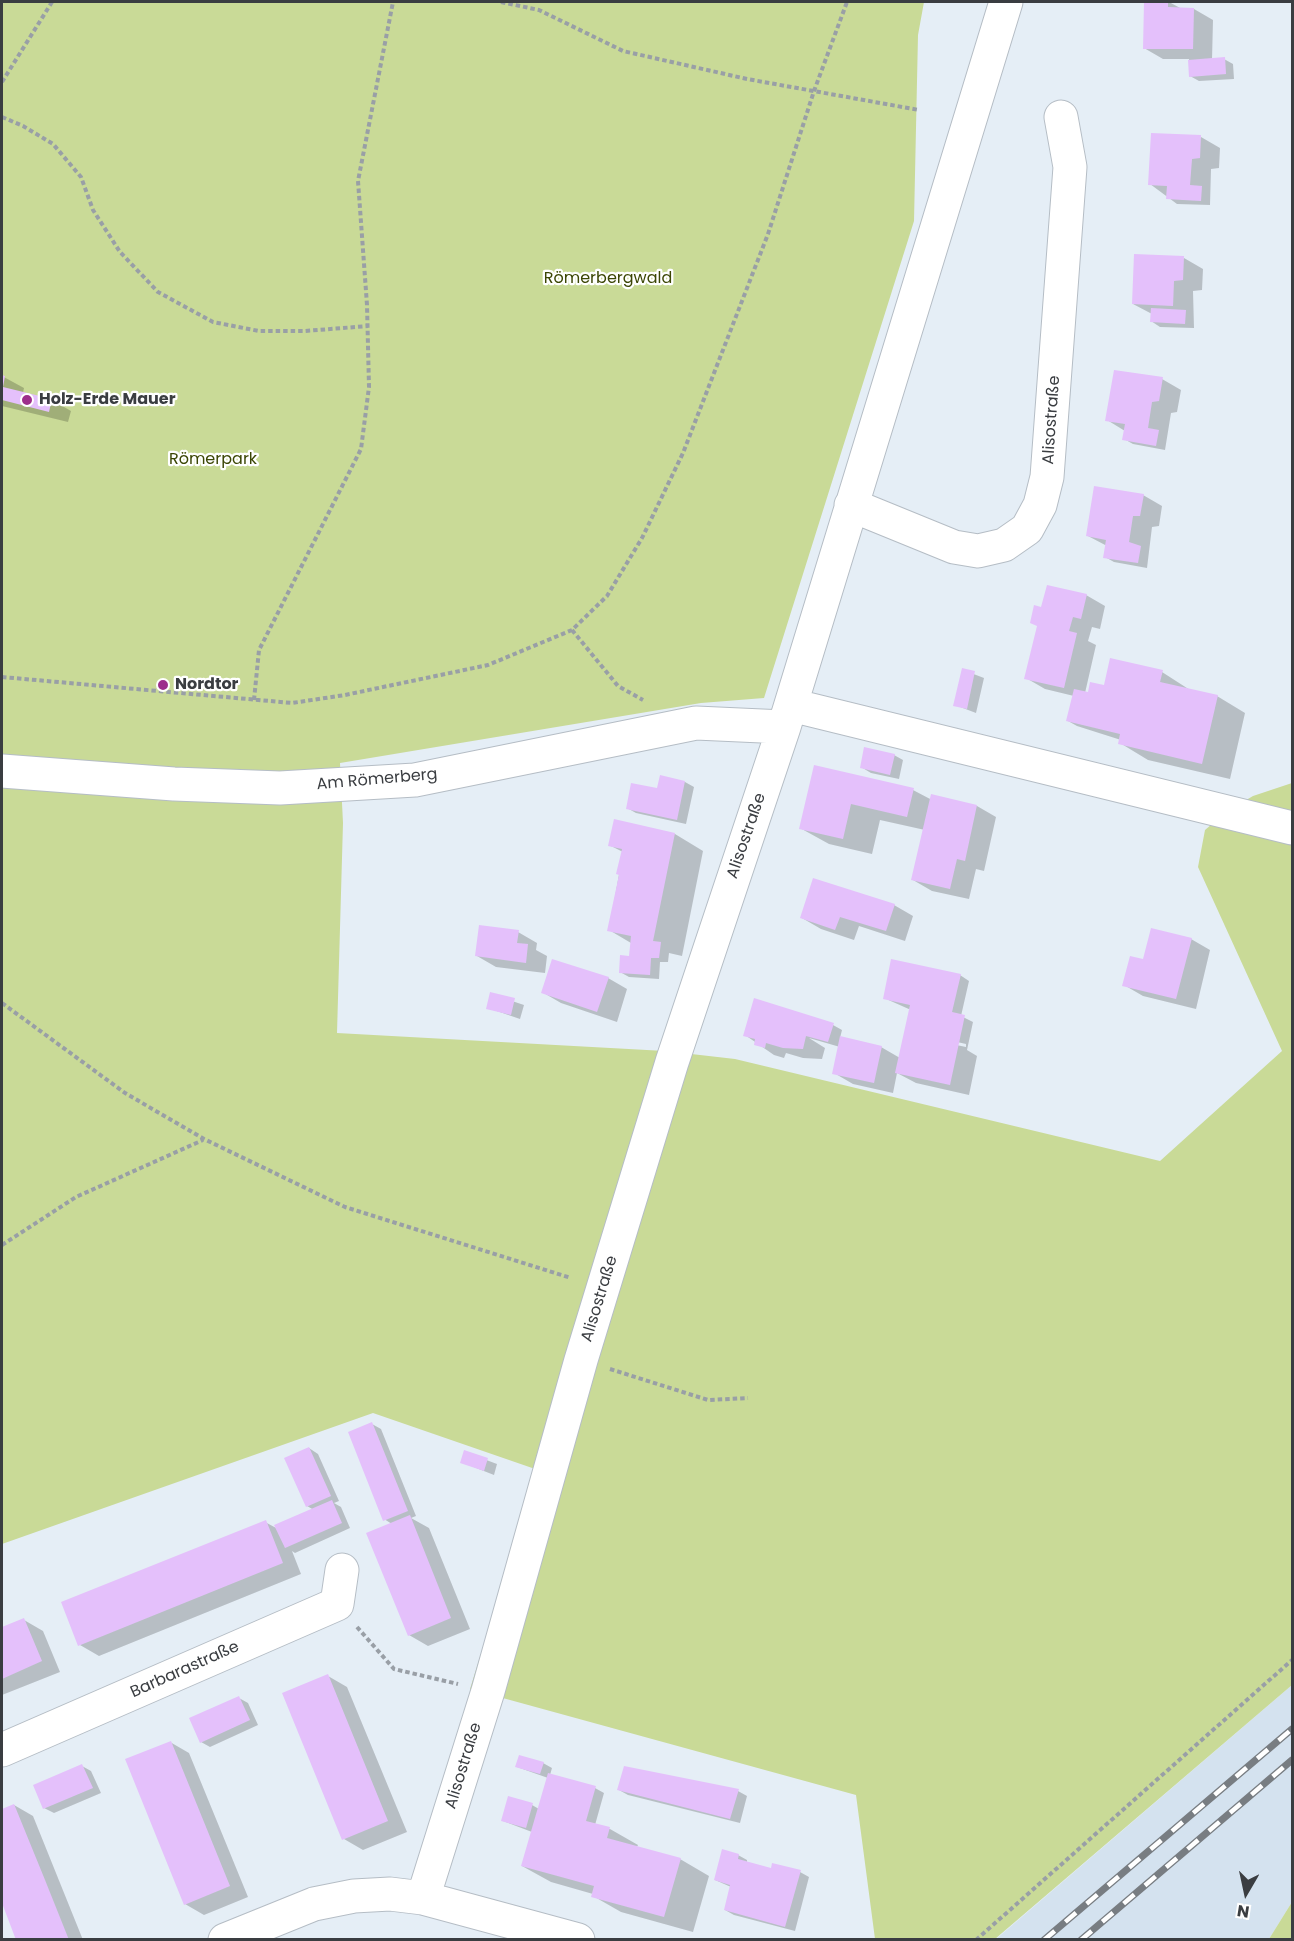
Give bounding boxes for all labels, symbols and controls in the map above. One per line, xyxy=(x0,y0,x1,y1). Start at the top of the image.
park label: Römerbergwald xyxy=(544,269,672,289)
street label: Alisostraße xyxy=(1039,375,1065,465)
place label: Holz-Erde Mauer xyxy=(39,390,175,410)
marker: Holz-Erde Mauer xyxy=(20,393,34,407)
park label: Römerpark xyxy=(169,450,257,470)
place label: Nordtor xyxy=(175,675,238,695)
marker: Nordtor xyxy=(156,678,170,692)
street label: Am Römerberg xyxy=(316,765,438,795)
street label: Alisostraße xyxy=(723,791,771,881)
street label: Alisostraße xyxy=(578,1254,622,1344)
street label: Barbarastraße xyxy=(128,1637,242,1703)
street label: Alisostraße xyxy=(442,1721,486,1811)
north arrow xyxy=(1216,1863,1276,1923)
text: N xyxy=(1235,1899,1251,1924)

